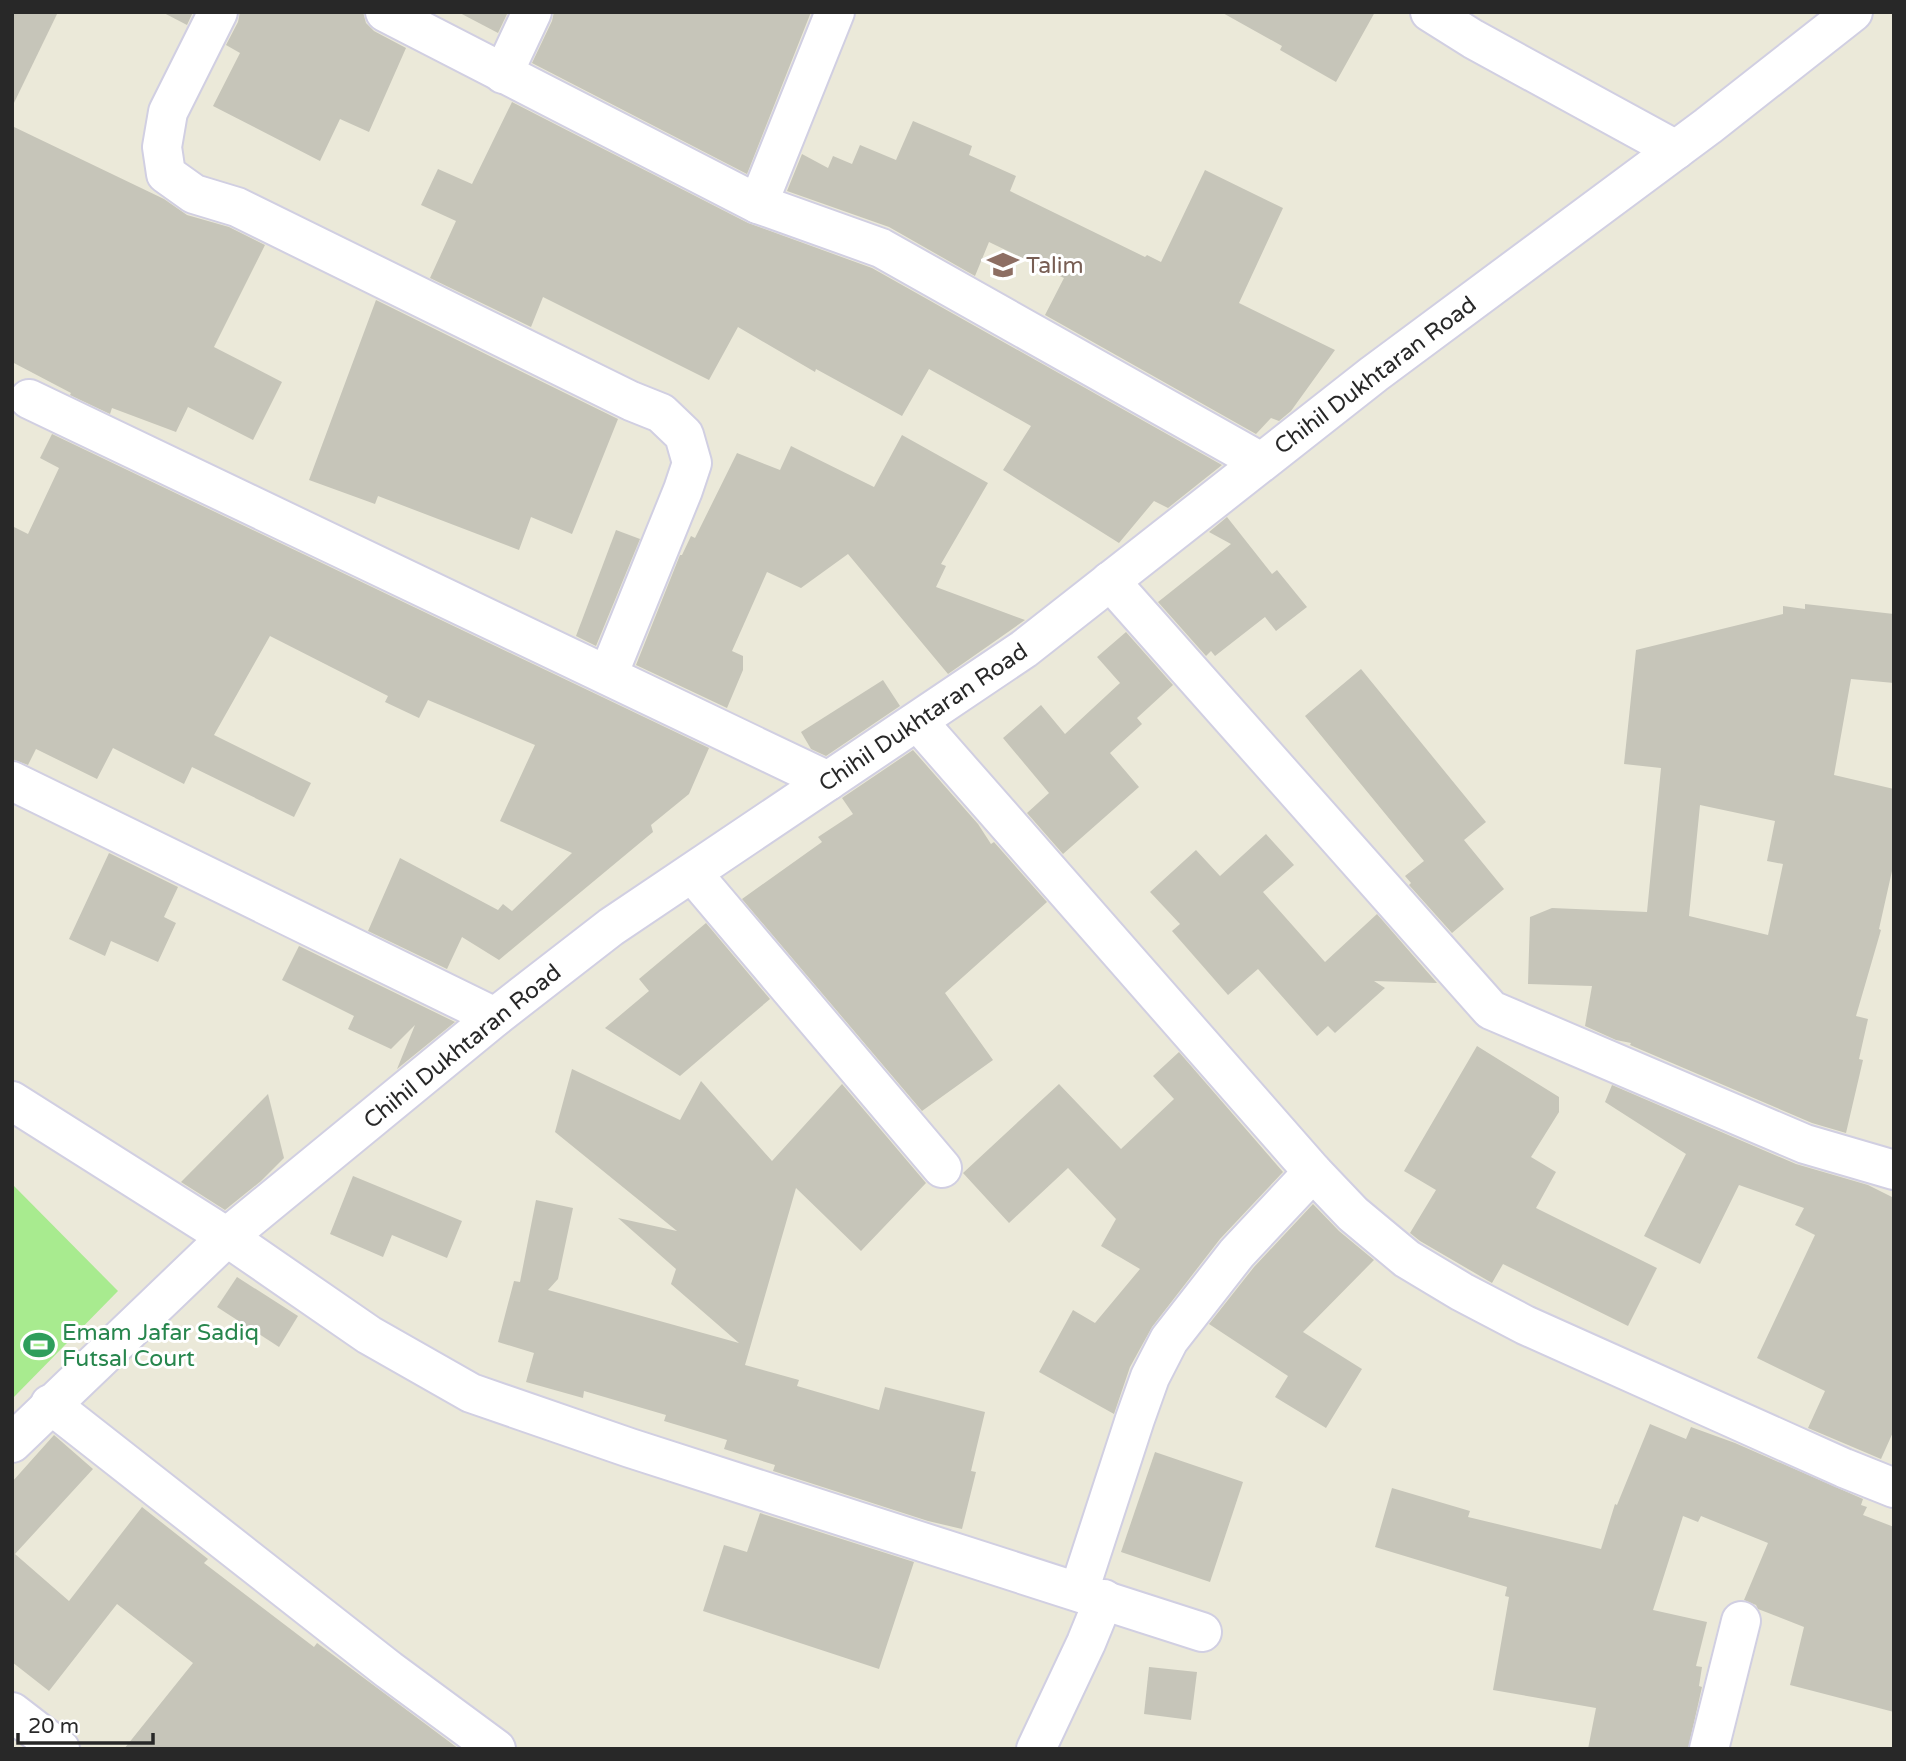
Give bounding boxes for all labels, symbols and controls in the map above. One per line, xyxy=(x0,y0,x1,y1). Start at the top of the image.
school or university icon: Talim xyxy=(986,248,1020,282)
place label: Talim xyxy=(1026,252,1084,280)
street label: Chihil Dukhtaran Road xyxy=(1269,291,1482,461)
street label: Chihil Dukhtaran Road xyxy=(814,638,1033,798)
street label: Chihil Dukhtaran Road xyxy=(358,959,567,1135)
place label: Emam Jafar Sadiq Futsal Court xyxy=(62,1319,259,1373)
sports icon: Emam Jafar Sadiq Futsal Court xyxy=(22,1328,56,1362)
scale bar xyxy=(18,1702,152,1746)
text: 20 m xyxy=(28,1714,79,1739)

